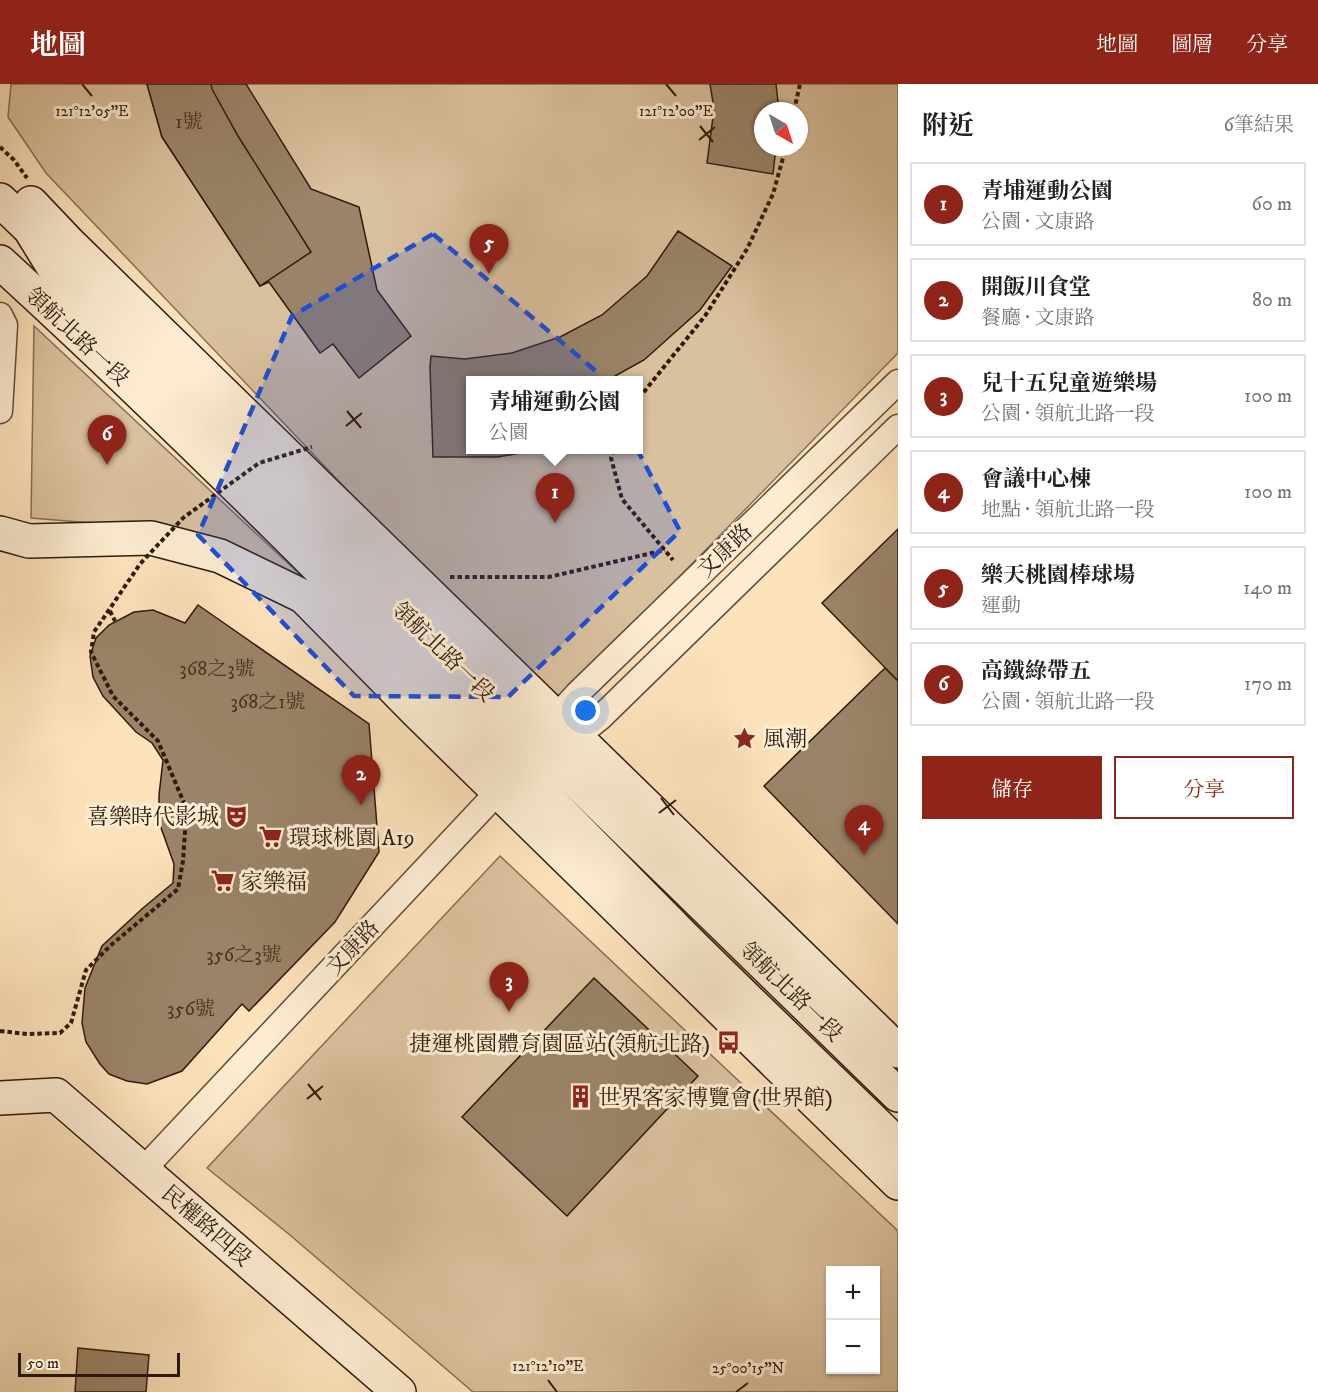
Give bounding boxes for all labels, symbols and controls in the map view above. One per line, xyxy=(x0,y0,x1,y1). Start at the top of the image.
text: 地圖 xyxy=(30,28,86,63)
text: 地圖 xyxy=(1096,32,1138,58)
text: 圖層 xyxy=(1171,32,1213,58)
text: 分享 xyxy=(1246,32,1288,58)
text: 121°12'05"E xyxy=(55,102,129,121)
text: 121°12'00"E xyxy=(639,102,713,121)
north arrow xyxy=(754,102,808,156)
house number: 1號 xyxy=(175,110,203,135)
text: 附近 xyxy=(922,110,974,143)
text: 6筆結果 xyxy=(1224,113,1294,138)
text: 青埔運動公園 xyxy=(981,178,1113,205)
text: 1 xyxy=(940,192,947,217)
text: 60 m xyxy=(1252,192,1292,217)
text: 公園 · 文康路 xyxy=(981,210,1094,235)
pin: 5 xyxy=(470,224,508,274)
text: 開飯川食堂 xyxy=(981,274,1091,301)
street label: 領航北路一段 xyxy=(19,282,134,392)
text: 2 xyxy=(939,288,948,313)
text: 80 m xyxy=(1252,288,1292,313)
text: 餐廳 · 文康路 xyxy=(981,306,1094,331)
text: 兒十五兒童遊樂場 xyxy=(981,370,1157,397)
popup xyxy=(466,376,643,454)
text: 3 xyxy=(940,384,947,409)
text: 100 m xyxy=(1244,384,1292,409)
text: 青埔運動公園 xyxy=(488,389,621,416)
text: 公園 · 領航北路一段 xyxy=(981,402,1154,427)
pin: 6 xyxy=(88,416,126,465)
text: 公園 xyxy=(488,421,528,446)
text: 會議中心棟 xyxy=(981,466,1091,493)
pin: 1 xyxy=(536,474,574,523)
text: 4 xyxy=(938,480,949,505)
text: 100 m xyxy=(1244,480,1292,505)
text: 地點 · 領航北路一段 xyxy=(981,498,1154,523)
street label: 文康路 xyxy=(692,518,758,584)
text: 樂天桃園棒球場 xyxy=(981,562,1135,589)
text: 5 xyxy=(939,576,948,601)
text: 140 m xyxy=(1243,576,1292,601)
text: 運動 xyxy=(981,594,1021,619)
street label: 領航北路一段 xyxy=(386,597,500,708)
house number: 368之3號 xyxy=(179,657,255,682)
text: 高鐵綠帶五 xyxy=(981,658,1091,685)
text: 6 xyxy=(938,672,949,697)
text: 170 m xyxy=(1244,672,1292,697)
house number: 368之1號 xyxy=(230,690,306,715)
text: 公園 · 領航北路一段 xyxy=(981,690,1154,715)
your location xyxy=(571,696,600,725)
place icon: 風潮 xyxy=(732,725,758,751)
place label: 風潮 xyxy=(763,726,807,753)
pin: 2 xyxy=(342,756,380,805)
button: 儲存 xyxy=(922,756,1102,819)
button: 分享 xyxy=(1114,756,1294,819)
theatre icon: 喜樂時代影城 xyxy=(224,803,250,829)
place label: 喜樂時代影城 xyxy=(87,804,219,831)
pin: 4 xyxy=(844,806,884,855)
supermarket icon: 環球桃園 A19 xyxy=(258,824,284,850)
place label: 環球桃園 A19 xyxy=(289,825,415,852)
supermarket icon: 家樂福 xyxy=(210,868,236,894)
place label: 家樂福 xyxy=(241,869,307,896)
street label: 文康路 xyxy=(321,915,385,981)
street label: 領航北路一段 xyxy=(734,937,848,1048)
house number: 356之3號 xyxy=(206,943,282,968)
pin: 3 xyxy=(490,962,528,1012)
house number: 356號 xyxy=(167,997,215,1022)
bus stop icon: 捷運桃園體育園區站(領航北路) xyxy=(715,1030,741,1056)
place label: 捷運桃園體育園區站(領航北路) xyxy=(409,1031,710,1058)
building icon: 世界客家博覽會(世界館) xyxy=(567,1084,593,1110)
place label: 世界客家博覽會(世界館) xyxy=(598,1085,833,1112)
street label: 民權路四段 xyxy=(156,1180,256,1272)
map controls xyxy=(826,1266,880,1374)
button: + xyxy=(826,1266,880,1320)
button: − xyxy=(826,1320,880,1374)
scale bar xyxy=(18,1350,180,1378)
text: 50 m xyxy=(27,1353,59,1373)
text: 121°12'10"E xyxy=(512,1357,584,1376)
text: 25°00'15"N xyxy=(712,1359,784,1378)

